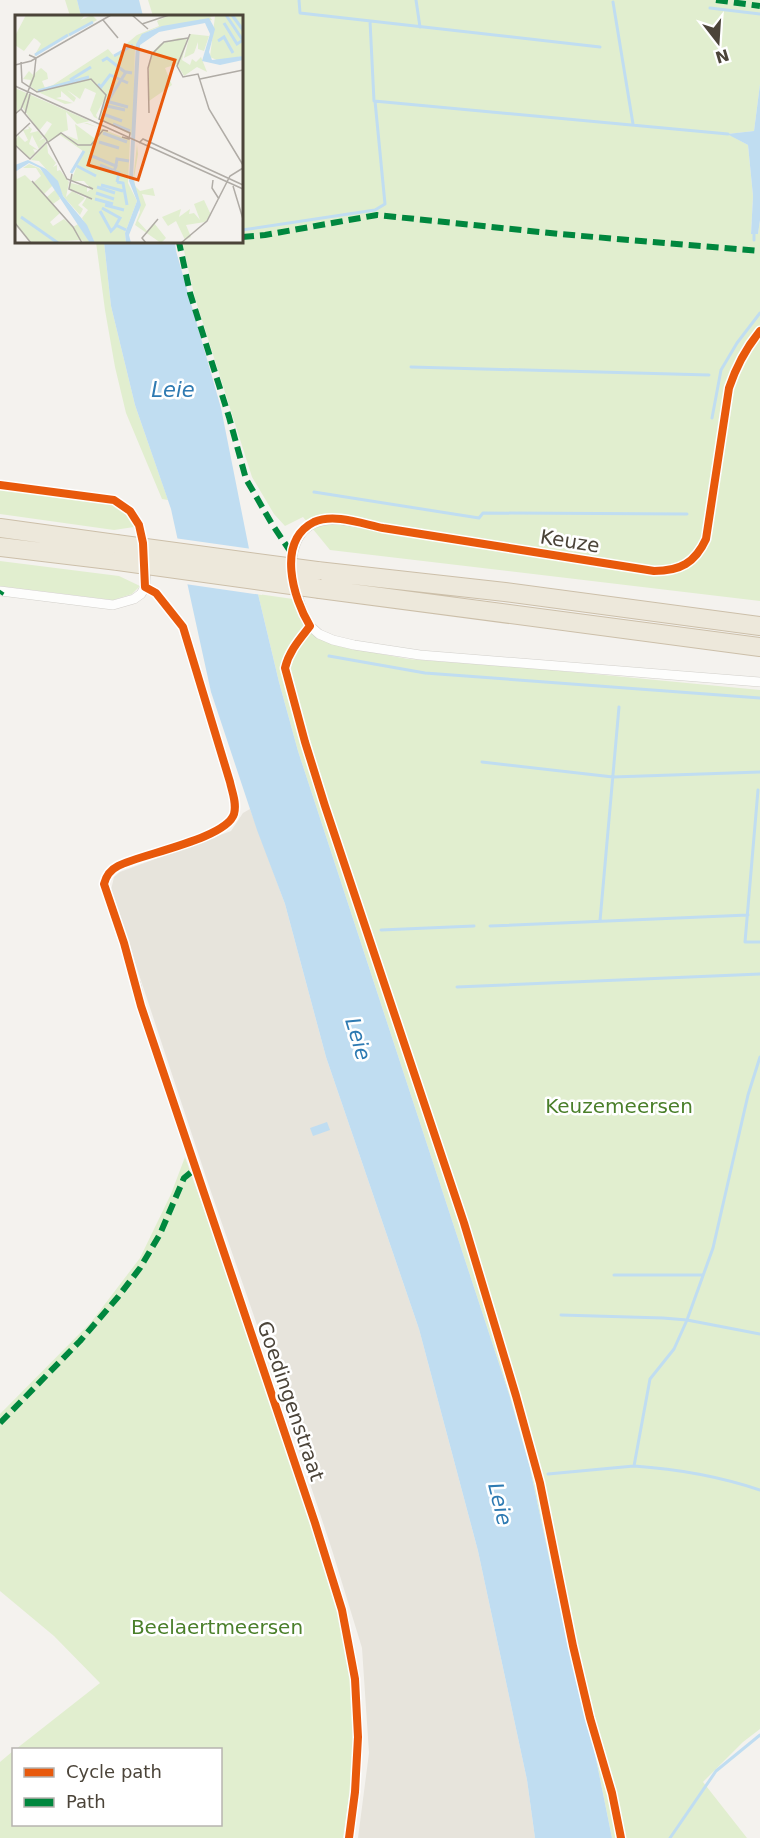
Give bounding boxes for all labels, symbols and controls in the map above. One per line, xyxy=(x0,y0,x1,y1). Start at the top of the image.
north arrow xyxy=(688,12,748,72)
inset map xyxy=(15,15,243,243)
text: N xyxy=(713,45,731,67)
water label: Leie xyxy=(151,378,195,402)
street label: Keuze xyxy=(539,524,601,558)
water label: Leie xyxy=(340,1015,376,1063)
park label: Keuzemeersen xyxy=(545,1094,693,1118)
street label: Goedingenstraat xyxy=(252,1318,330,1484)
water label: Leie xyxy=(483,1480,517,1528)
park label: Beelaertmeersen xyxy=(131,1615,303,1639)
legend xyxy=(12,1748,222,1826)
text: Cycle path xyxy=(66,1761,162,1782)
text: Path xyxy=(66,1791,106,1812)

